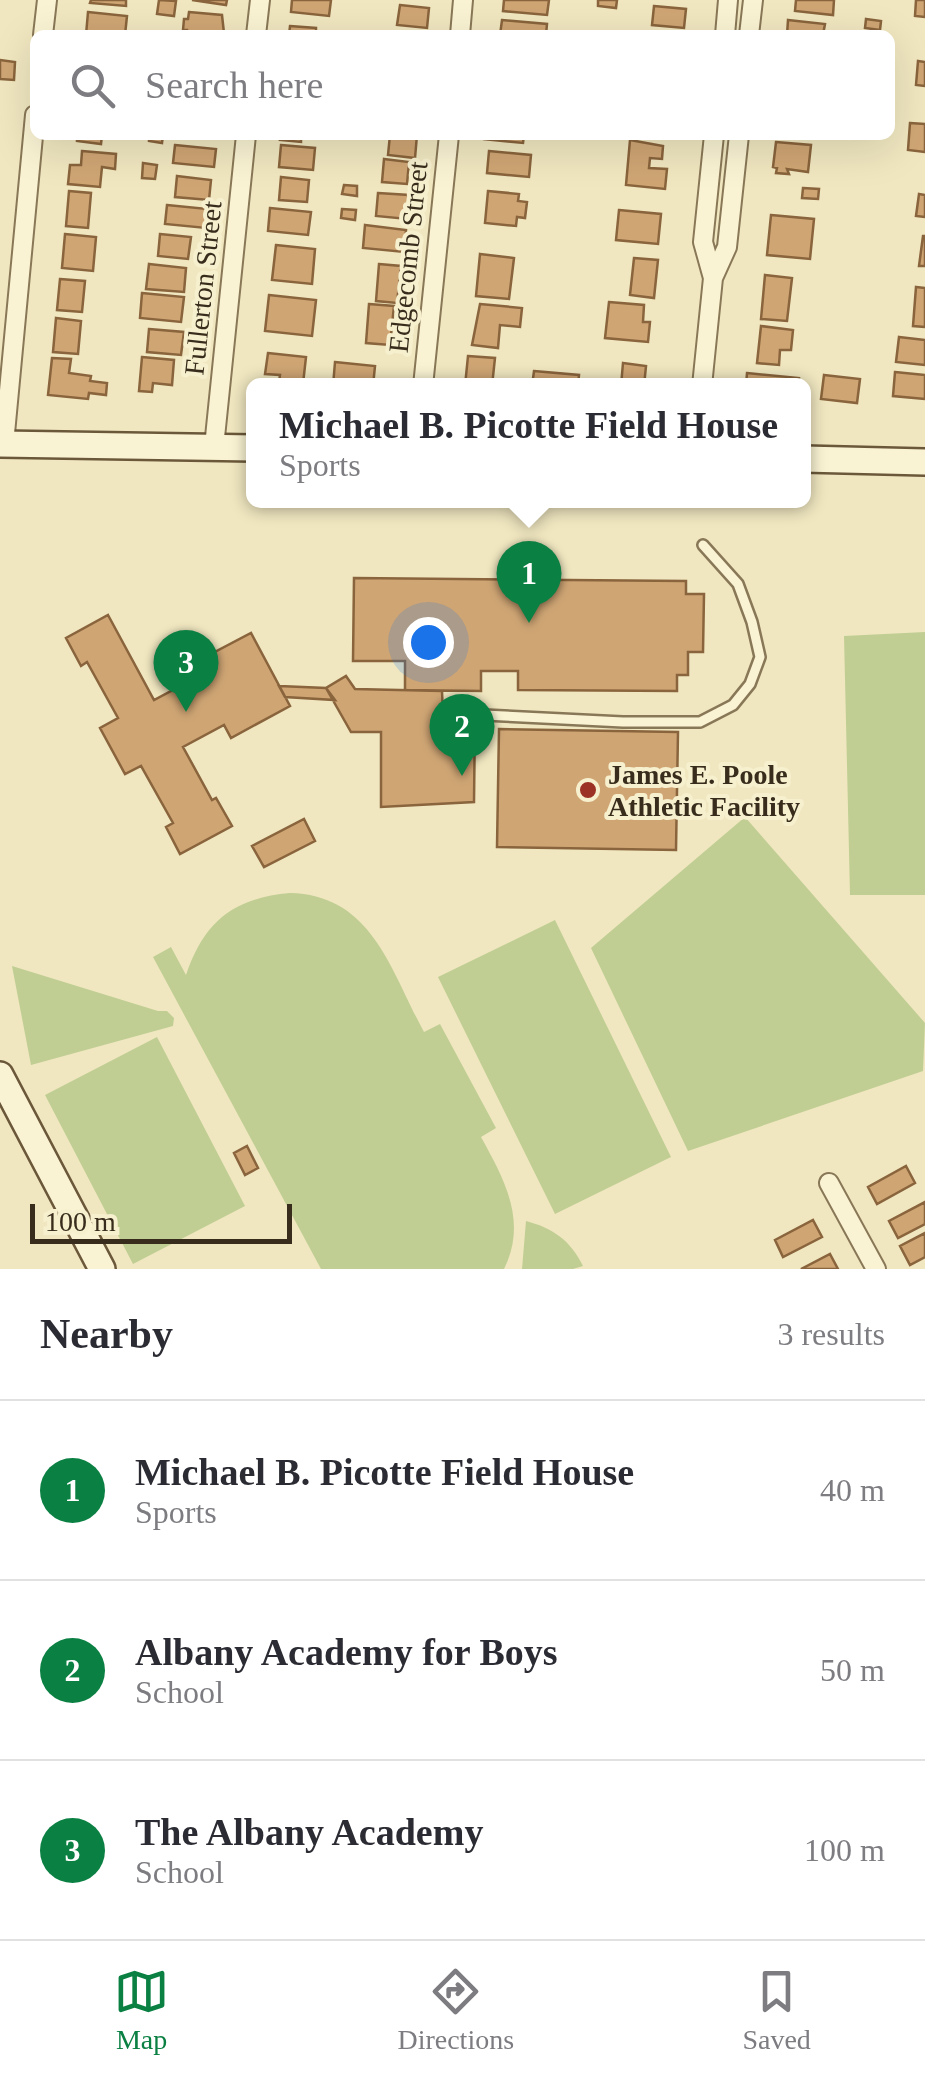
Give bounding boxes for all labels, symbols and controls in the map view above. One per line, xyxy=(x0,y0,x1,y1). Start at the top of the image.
search box xyxy=(30,30,895,140)
icon: search xyxy=(65,58,120,113)
text: Search here xyxy=(145,64,323,106)
street label: Edgecomb Street xyxy=(383,160,433,354)
street label: Fullerton Street xyxy=(178,199,228,377)
popup xyxy=(246,378,811,508)
text: Michael B. Picotte Field House xyxy=(279,404,778,446)
text: Sports xyxy=(279,447,361,483)
pin: 1 xyxy=(496,540,562,623)
your location xyxy=(403,617,454,668)
pin: 3 xyxy=(154,630,218,712)
pin: 2 xyxy=(430,694,494,776)
place label: James E. Poole Athletic Facility xyxy=(608,759,800,822)
marker: James E. Poole Athletic Facility xyxy=(577,779,599,801)
scale bar xyxy=(30,1199,292,1244)
text: 100 m xyxy=(45,1206,116,1237)
text: Nearby xyxy=(40,1311,173,1357)
text: 3 results xyxy=(777,1316,885,1352)
text: Michael B. Picotte Field House xyxy=(135,1451,634,1493)
text: 1 xyxy=(65,1472,81,1508)
text: 40 m xyxy=(820,1472,885,1508)
text: Sports xyxy=(135,1494,217,1530)
text: Albany Academy for Boys xyxy=(135,1631,558,1673)
text: 2 xyxy=(65,1652,81,1688)
text: 50 m xyxy=(820,1652,885,1688)
text: School xyxy=(135,1674,224,1710)
text: The Albany Academy xyxy=(135,1811,483,1853)
text: 3 xyxy=(65,1832,81,1868)
text: 100 m xyxy=(804,1832,885,1868)
text: School xyxy=(135,1854,224,1890)
tab: Map xyxy=(114,1964,169,2056)
tab: Directions xyxy=(397,1964,514,2056)
tab: Saved xyxy=(742,1964,811,2056)

